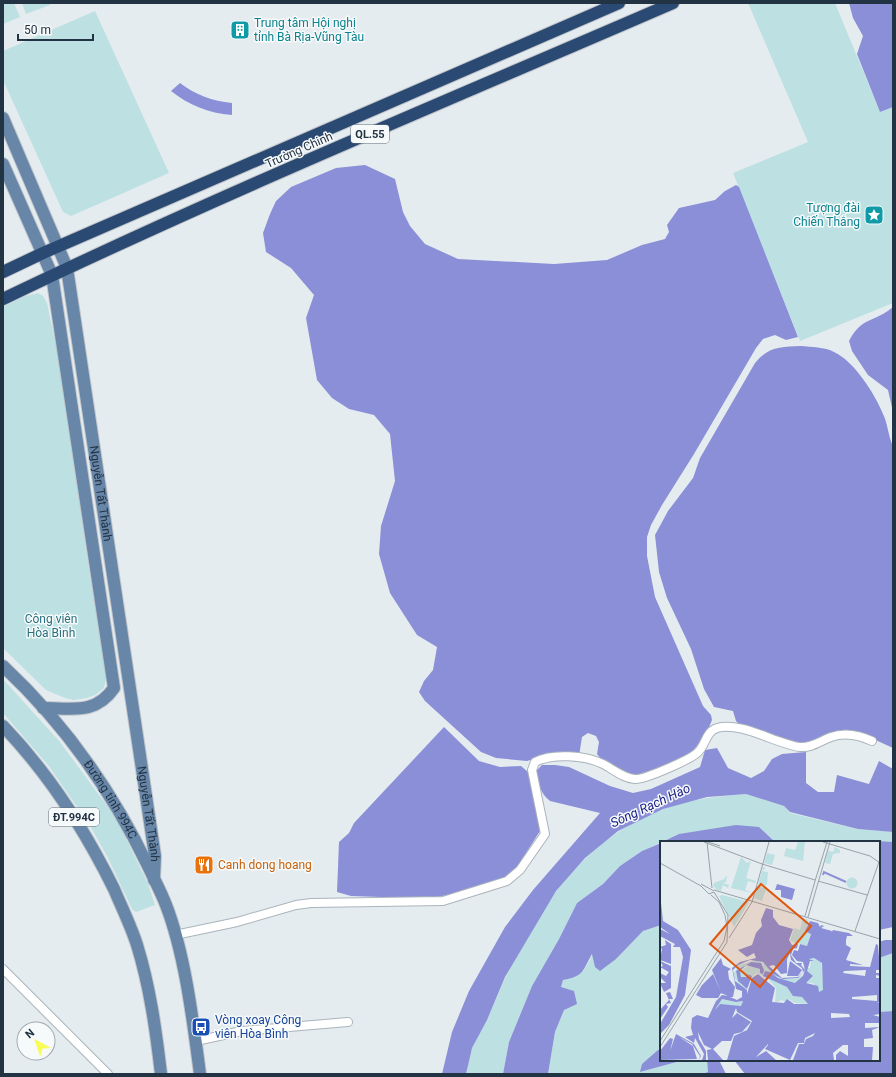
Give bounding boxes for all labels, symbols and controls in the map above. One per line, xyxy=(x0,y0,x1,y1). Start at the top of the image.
scale bar xyxy=(18,16,93,42)
place label: Trung tâm Hội nghị tỉnh Bà Rịa-Vũng Tàu xyxy=(254,16,364,44)
building icon: Trung tâm Hội nghị tỉnh Bà Rịa-Vũng Tàu xyxy=(229,19,251,41)
text: 50 m xyxy=(24,23,51,37)
road number: QL.55 xyxy=(351,125,389,143)
street label: Trường Chinh xyxy=(263,129,335,171)
place label: Tượng đài Chiến Thắng xyxy=(793,201,860,229)
place icon: Tượng đài Chiến Thắng xyxy=(863,204,885,226)
street label: Nguyễn Tất Thành xyxy=(87,445,115,542)
park label: Công viên Hòa Bình xyxy=(25,612,77,640)
street label: Đường tỉnh 994C xyxy=(81,757,140,841)
street label: Nguyễn Tất Thành xyxy=(135,765,162,862)
water label: Sông Rạch Hào xyxy=(608,780,693,830)
road number: ĐT.994C xyxy=(49,808,99,826)
inset map xyxy=(660,841,880,1061)
restaurant icon: Canh dong hoang xyxy=(193,854,215,876)
place label: Canh dong hoang xyxy=(218,858,312,872)
place label: Vòng xoay Công viên Hòa Bình xyxy=(215,1013,301,1041)
bus stop icon: Vòng xoay Công viên Hòa Bình xyxy=(190,1016,212,1038)
north arrow xyxy=(16,1021,56,1061)
text: N xyxy=(23,1026,37,1041)

